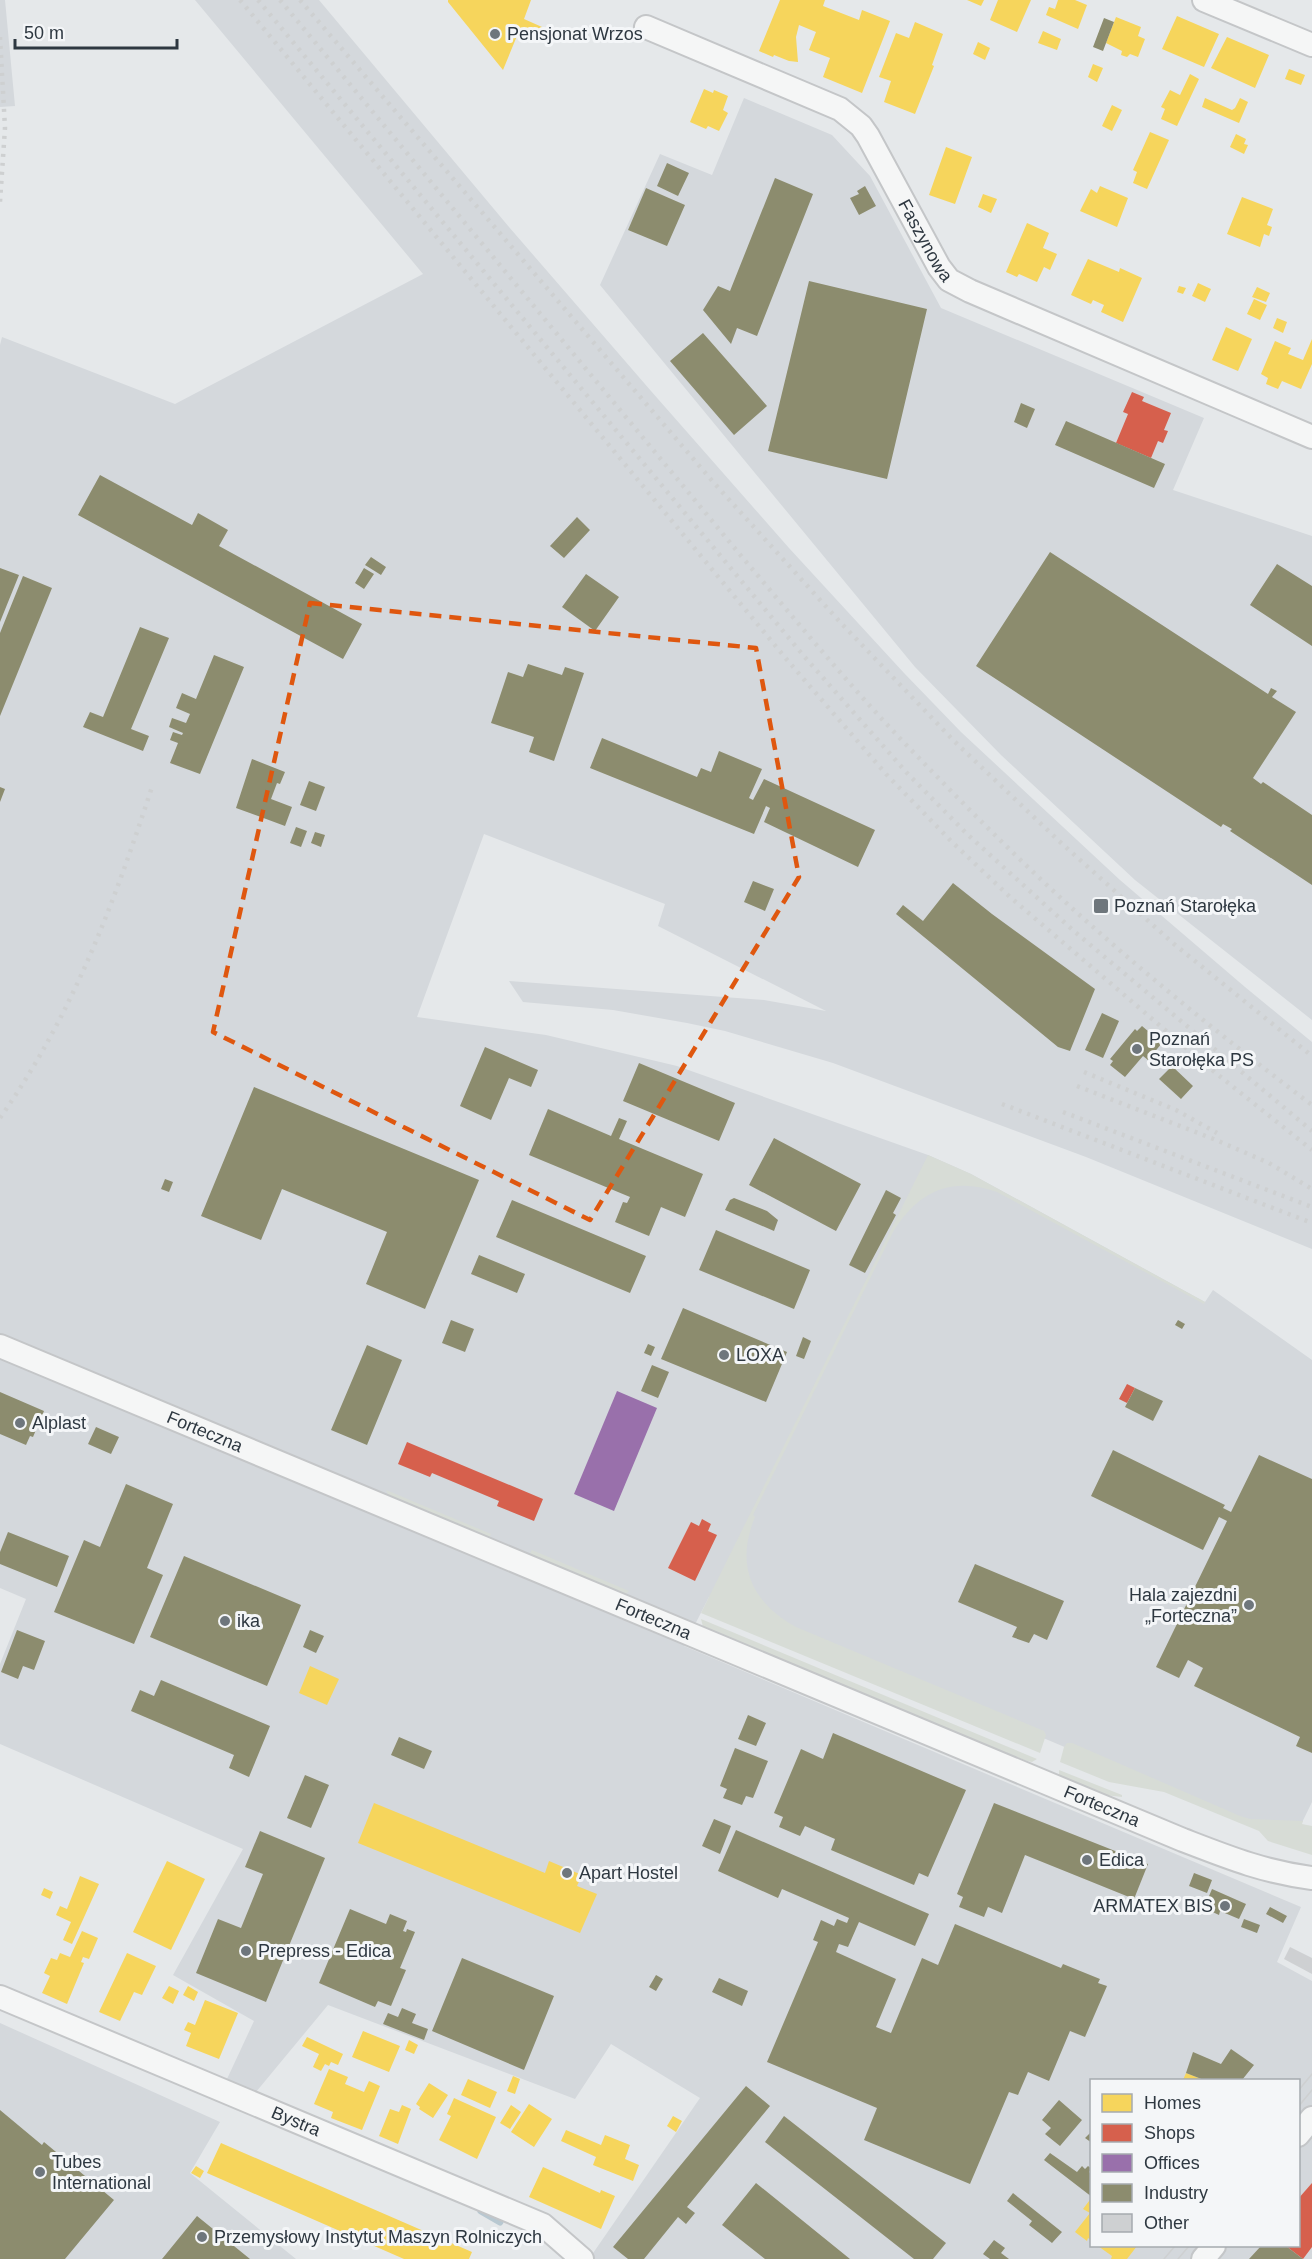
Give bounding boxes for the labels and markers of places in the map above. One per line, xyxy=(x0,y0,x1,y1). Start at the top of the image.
place label: Pensjonat Wrzos xyxy=(507,24,643,44)
marker: Pensjonat Wrzos xyxy=(488,27,502,41)
place label: Poznań Starołęka xyxy=(1114,896,1257,916)
marker: Poznań Starołęka xyxy=(1092,897,1110,915)
place label: Poznań Starołęka PS xyxy=(1149,1029,1254,1070)
marker: Poznań Starołęka PS xyxy=(1130,1042,1144,1056)
place label: LOXA xyxy=(736,1345,784,1365)
marker: LOXA xyxy=(717,1348,731,1362)
place label: Alplast xyxy=(32,1413,86,1433)
marker: Alplast xyxy=(13,1416,27,1430)
place label: Hala zajezdni „Forteczna” xyxy=(1129,1585,1237,1626)
marker: Hala zajezdni „Forteczna” xyxy=(1242,1598,1256,1612)
place label: ika xyxy=(237,1611,261,1631)
marker: ika xyxy=(218,1614,232,1628)
place label: Edica xyxy=(1099,1850,1145,1870)
marker: Edica xyxy=(1080,1853,1094,1867)
place label: Apart Hostel xyxy=(579,1863,678,1883)
marker: Apart Hostel xyxy=(560,1866,574,1880)
place label: ARMATEX BIS xyxy=(1093,1896,1213,1916)
marker: ARMATEX BIS xyxy=(1218,1899,1232,1913)
place label: Prepress - Edica xyxy=(258,1941,392,1961)
marker: Prepress - Edica xyxy=(239,1944,253,1958)
place label: Tubes International xyxy=(52,2152,151,2193)
marker: Tubes International xyxy=(33,2165,47,2179)
place label: Przemysłowy Instytut Maszyn Rolniczych xyxy=(214,2227,542,2247)
marker: Przemysłowy Instytut Maszyn Rolniczych xyxy=(195,2230,209,2244)

